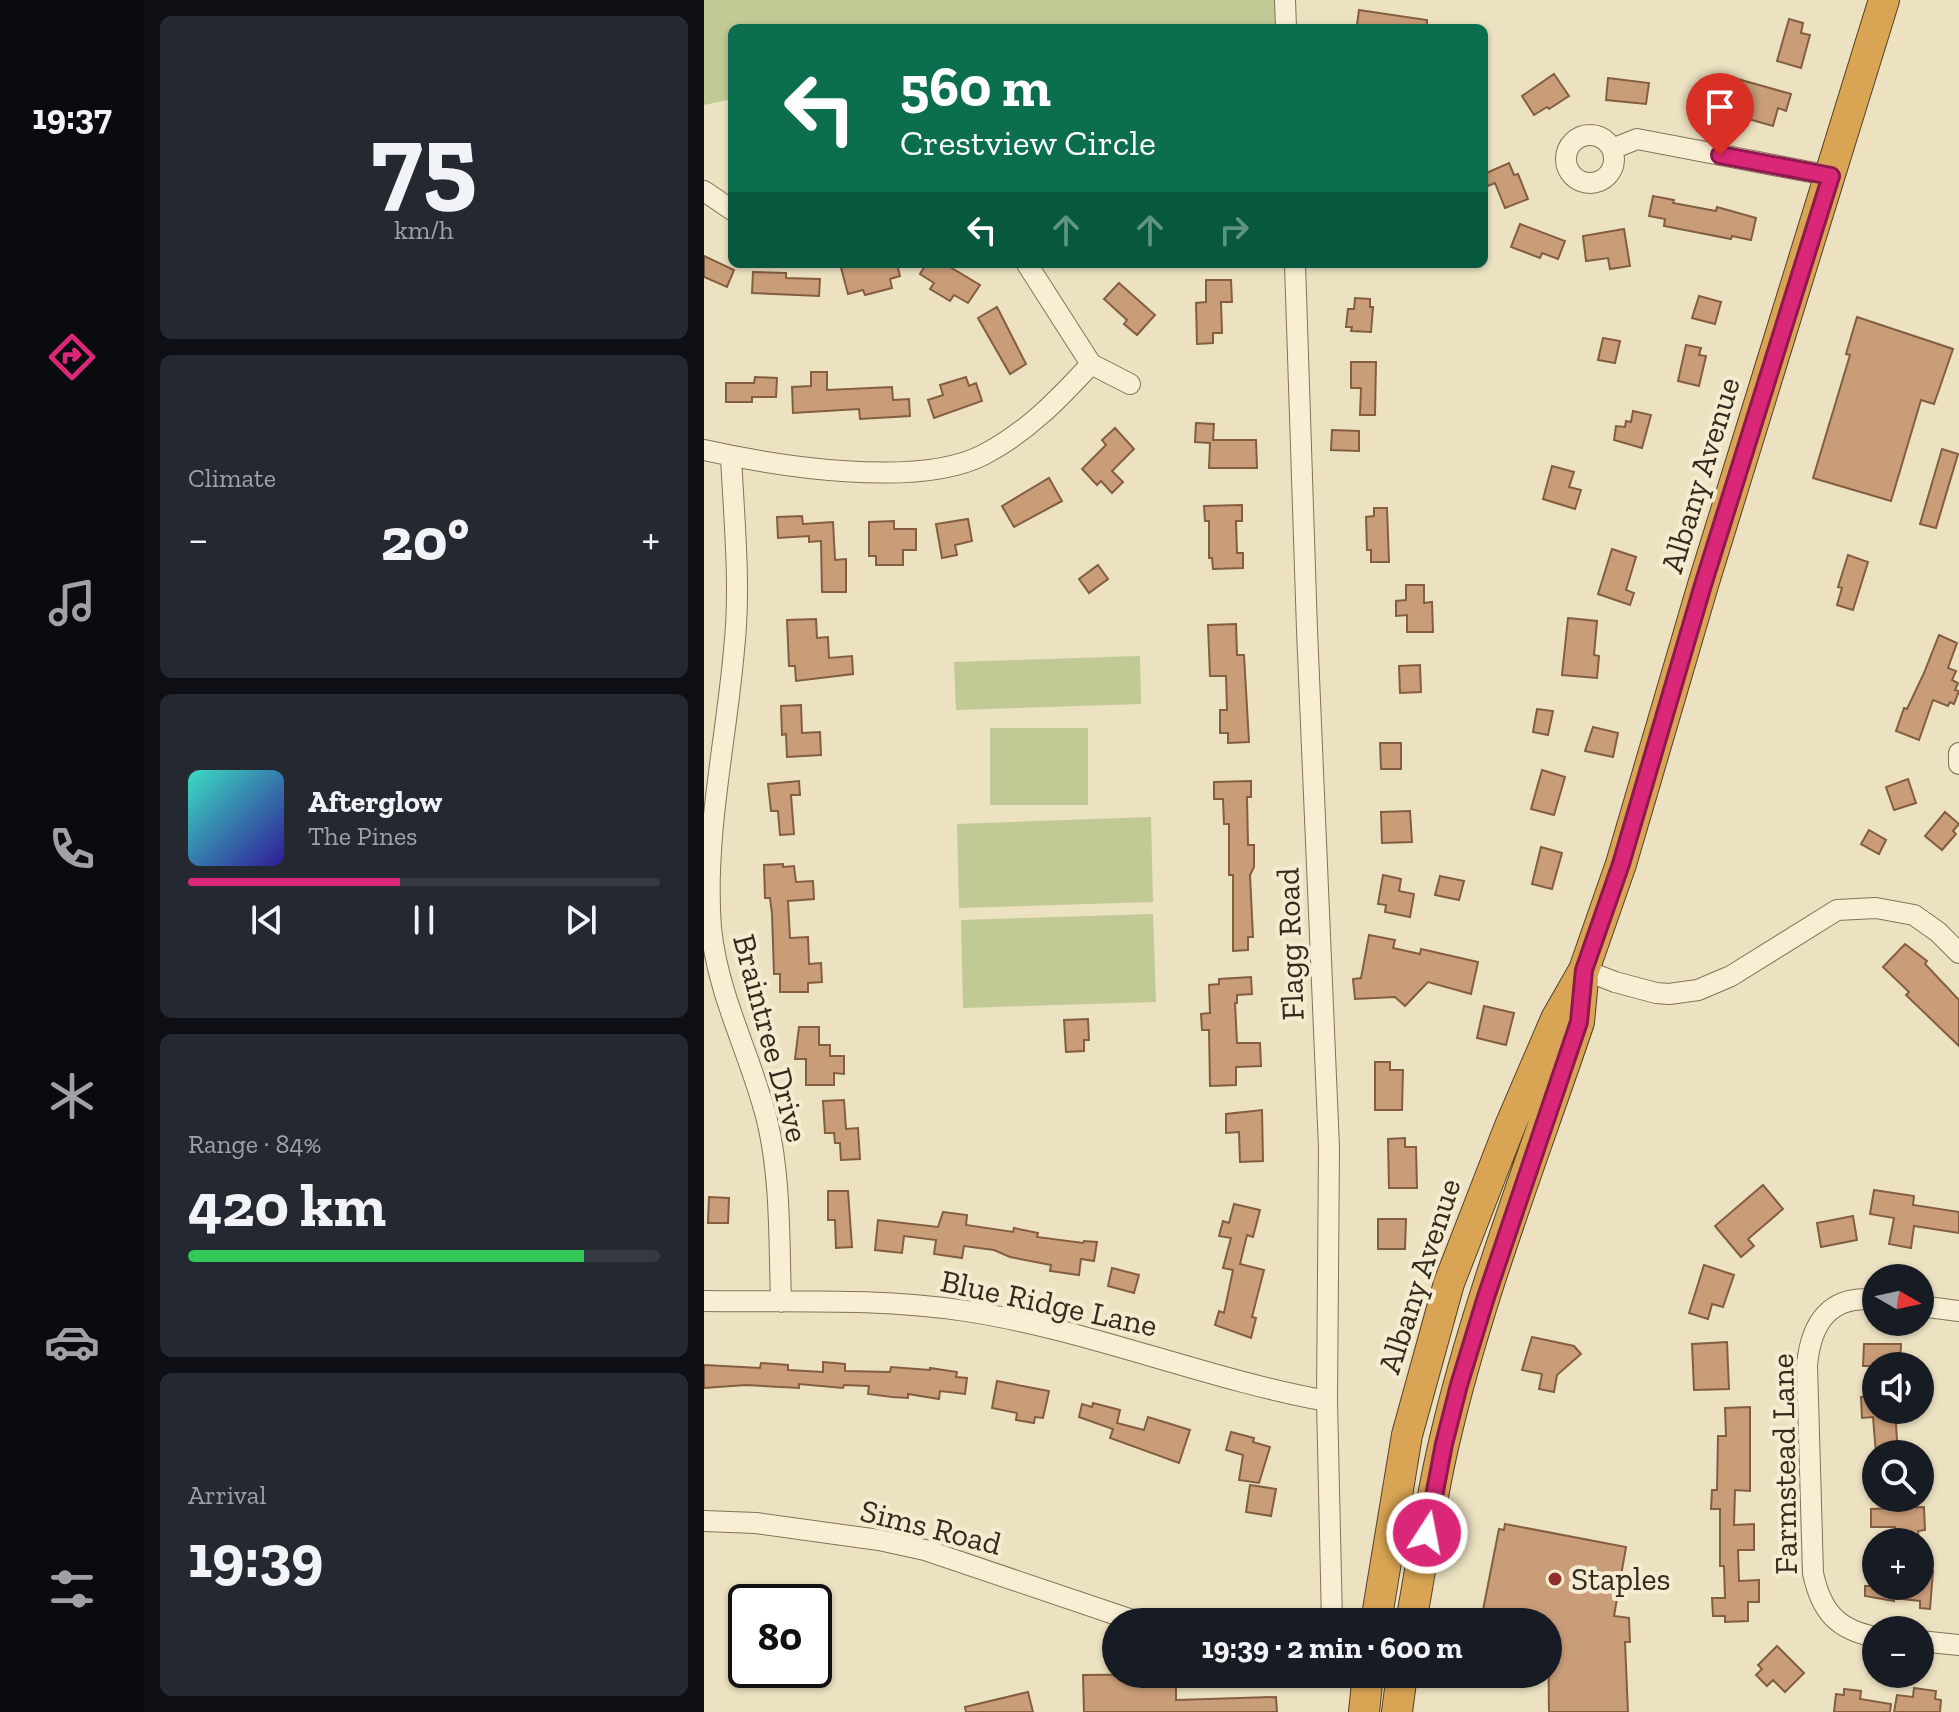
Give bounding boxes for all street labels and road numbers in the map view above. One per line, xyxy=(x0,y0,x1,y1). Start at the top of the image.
street label: Albany Avenue xyxy=(1652,373,1748,577)
street label: Flagg Road xyxy=(1268,866,1312,1021)
street label: Braintree Drive xyxy=(725,930,817,1146)
street label: Albany Avenue xyxy=(1370,1174,1468,1378)
street label: Blue Ridge Lane xyxy=(937,1262,1161,1344)
street label: Farmstead Lane xyxy=(1763,1353,1805,1575)
street label: Sims Road xyxy=(857,1491,1006,1563)

